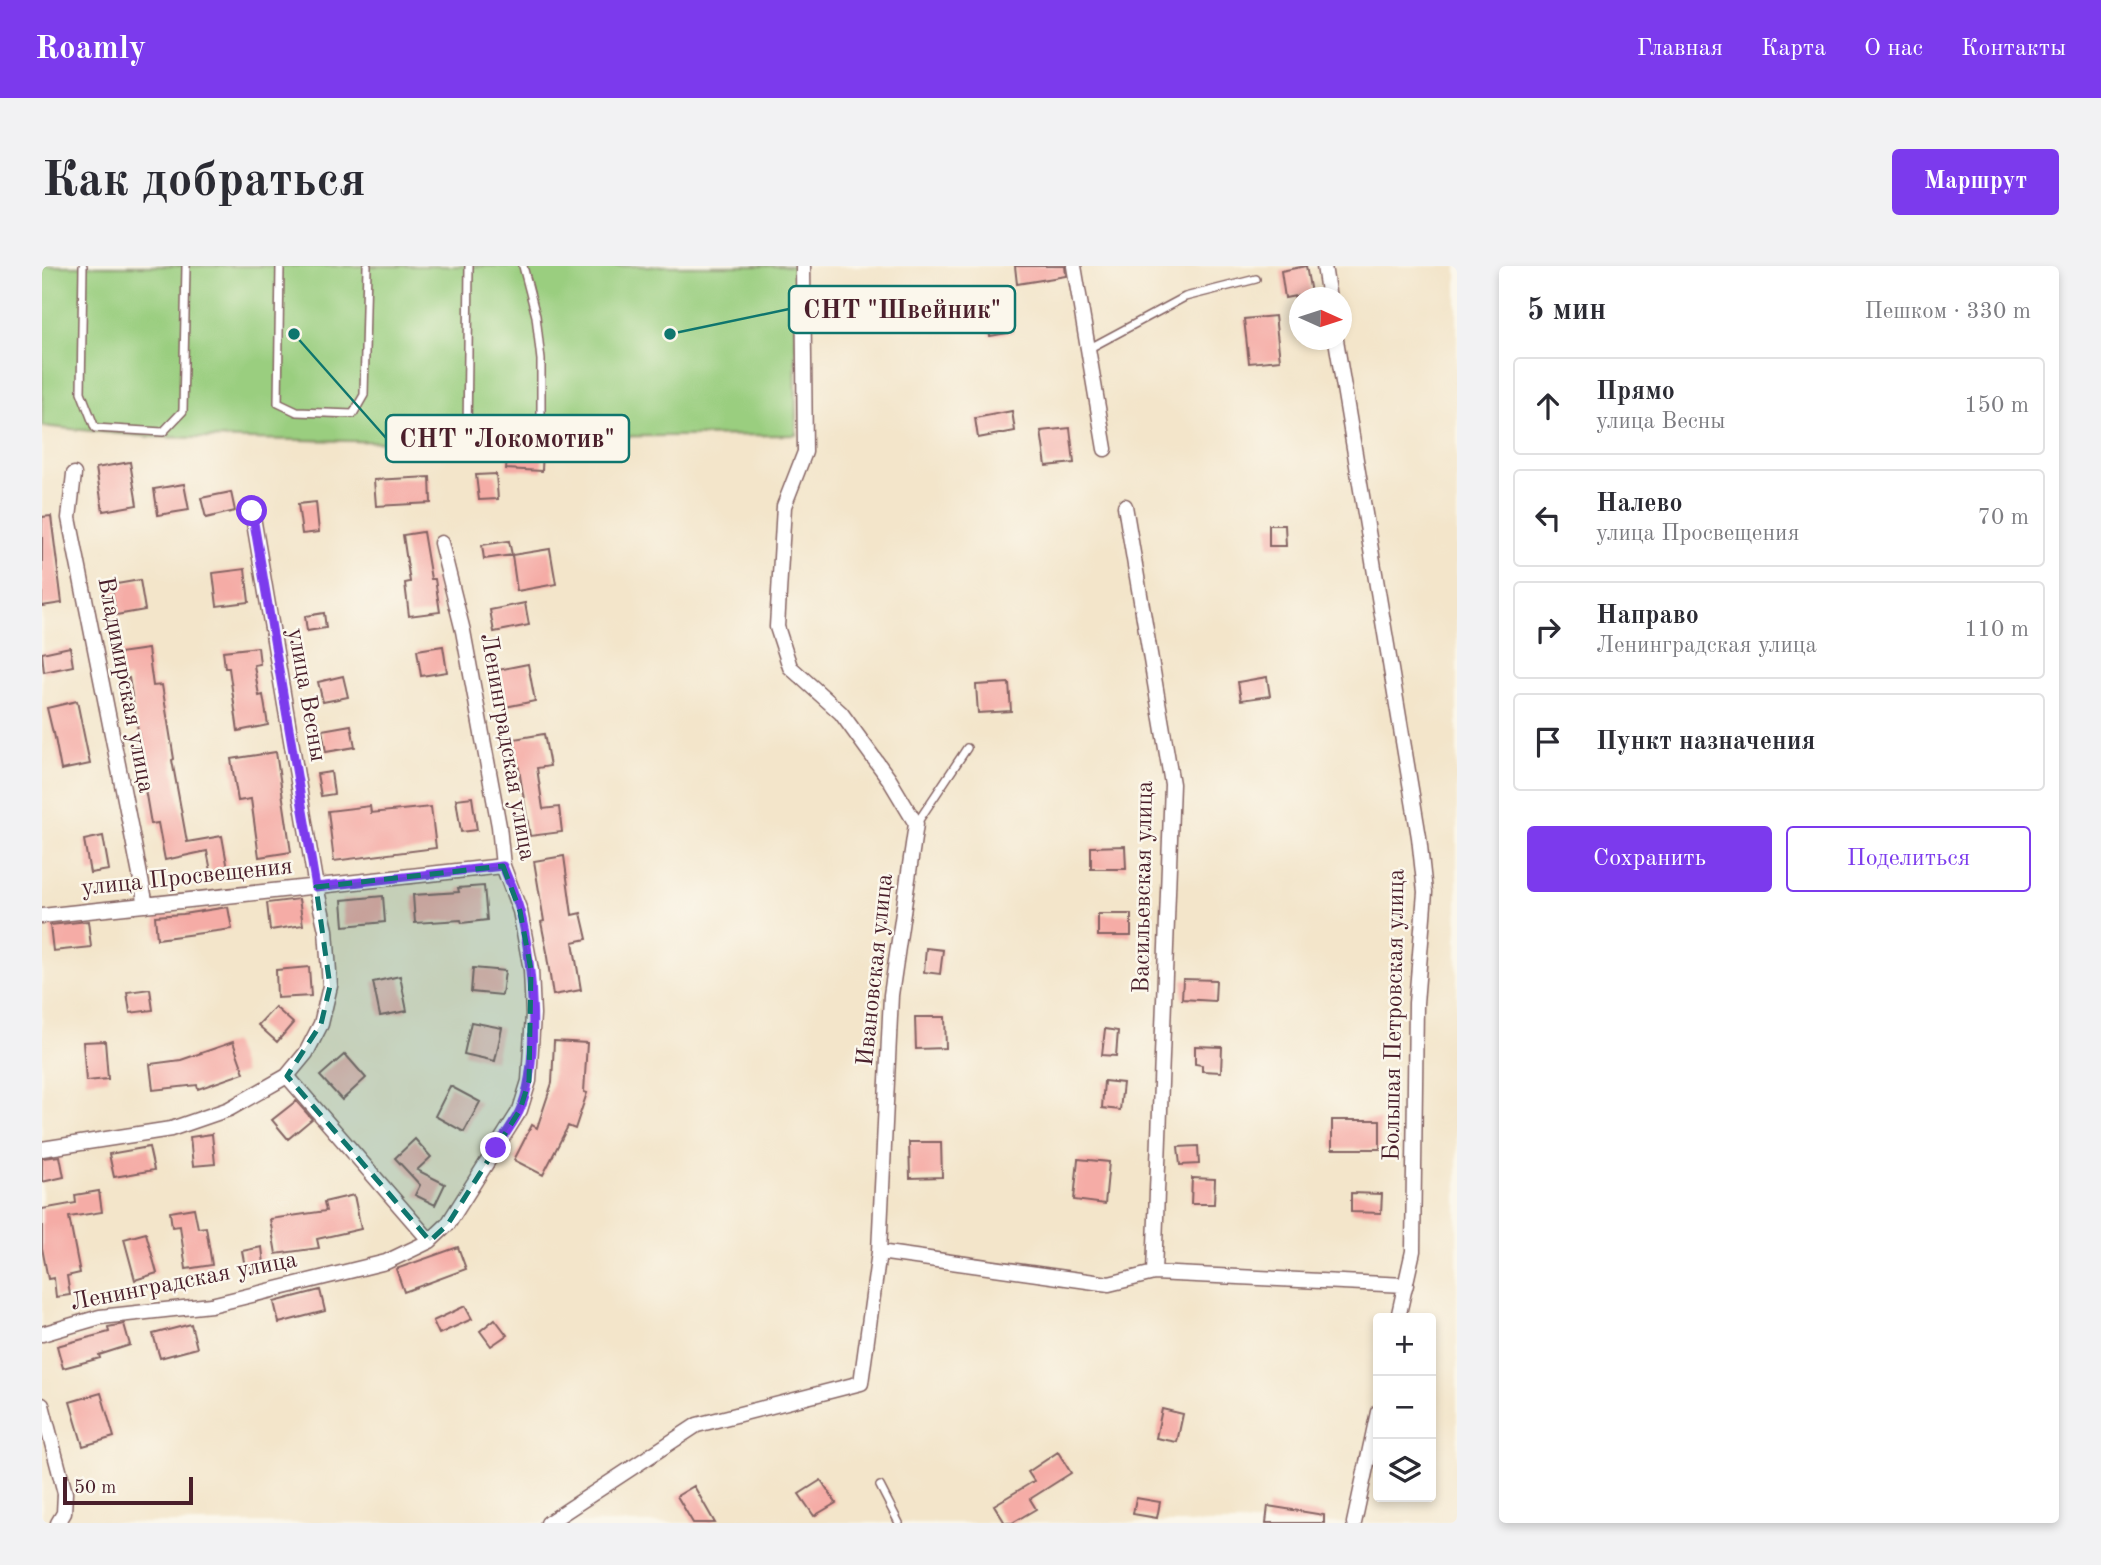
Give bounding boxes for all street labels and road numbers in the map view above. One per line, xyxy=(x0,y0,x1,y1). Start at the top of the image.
street label: Владимирская улица xyxy=(92,575,158,795)
street label: улица Весны xyxy=(282,626,330,764)
street label: Ленинградская улица xyxy=(475,631,539,863)
street label: Васильевская улица xyxy=(1130,780,1158,993)
street label: улица Просвещения xyxy=(80,855,294,901)
street label: Большая Петровская улица xyxy=(1380,868,1410,1161)
street label: Ивановская улица xyxy=(854,872,898,1067)
street label: Ленинградская улица xyxy=(69,1248,300,1316)

